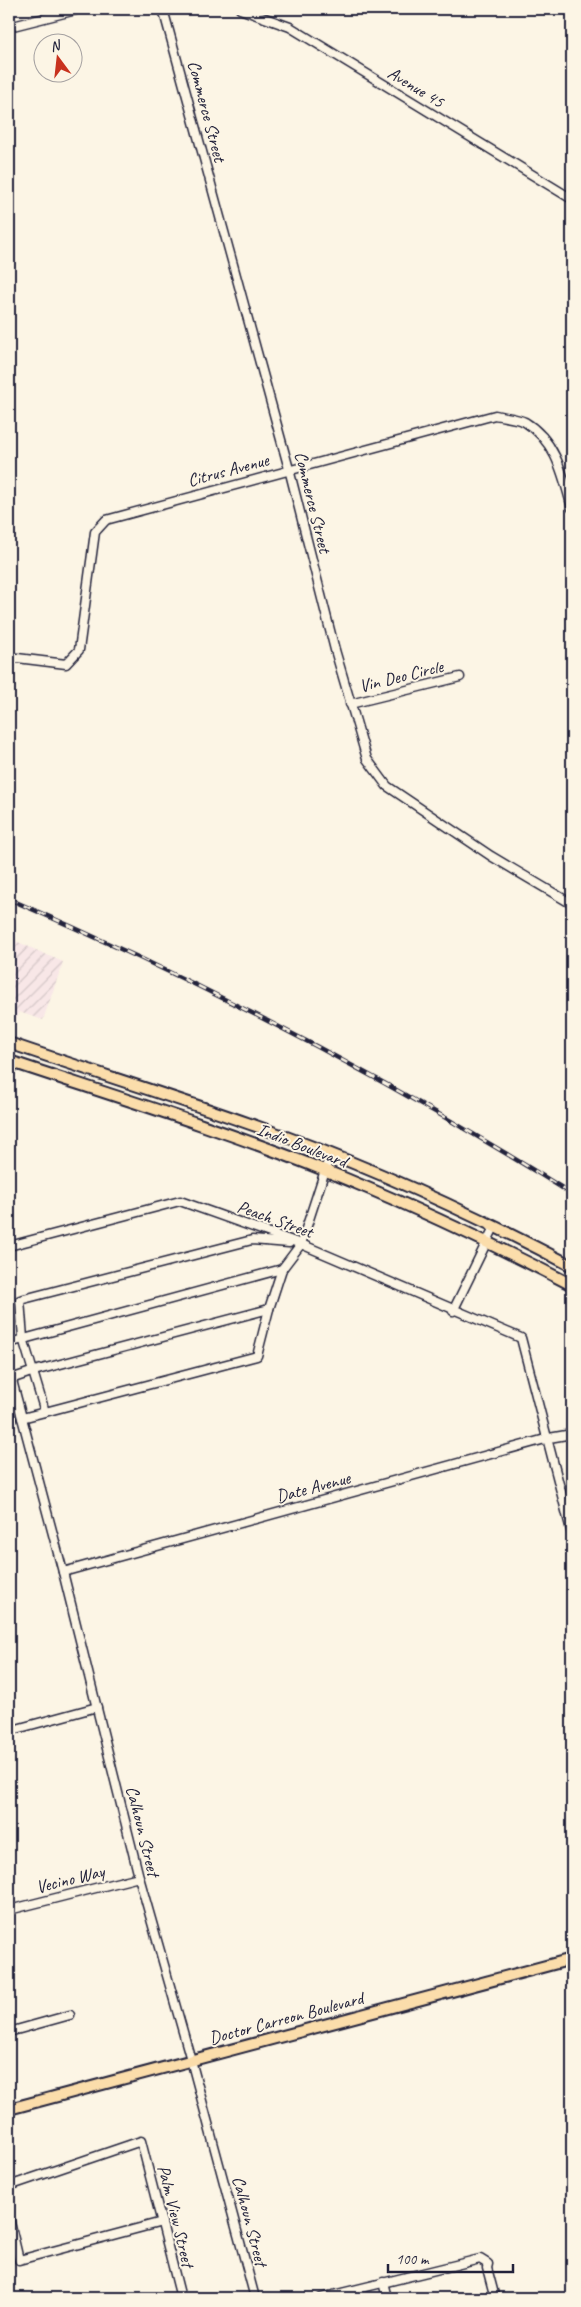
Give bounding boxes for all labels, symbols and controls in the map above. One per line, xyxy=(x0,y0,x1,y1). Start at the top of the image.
north arrow xyxy=(32,32,82,82)
text: N xyxy=(48,36,63,55)
street label: Commerce Street xyxy=(183,58,232,166)
street label: Avenue 45 xyxy=(384,62,449,113)
street label: Citrus Avenue xyxy=(185,448,272,491)
street label: Commerce Street xyxy=(290,449,337,557)
street label: Vin Deo Circle xyxy=(357,655,446,697)
street label: Indio Boulevard xyxy=(254,1118,353,1173)
street label: Peach Street xyxy=(234,1195,318,1244)
street label: Date Avenue xyxy=(274,1466,354,1507)
street label: Calhoun Street xyxy=(121,1784,166,1881)
street label: Vecino Way xyxy=(34,1859,108,1898)
street label: Doctor Carreon Boulevard xyxy=(207,1986,368,2049)
street label: Palm View Street xyxy=(153,2163,200,2272)
street label: Calhoun Street xyxy=(227,2174,273,2271)
scale bar xyxy=(388,2242,514,2274)
text: 100 m xyxy=(396,2250,430,2269)

